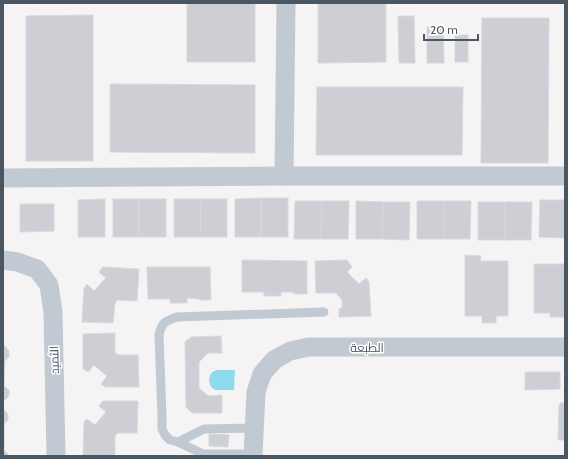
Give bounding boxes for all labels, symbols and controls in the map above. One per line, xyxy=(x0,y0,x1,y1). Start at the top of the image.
scale bar xyxy=(424,16,478,42)
text: 20 m xyxy=(430,22,458,37)
street label: الطبعة xyxy=(350,340,384,355)
street label: الثميد xyxy=(46,346,62,374)

